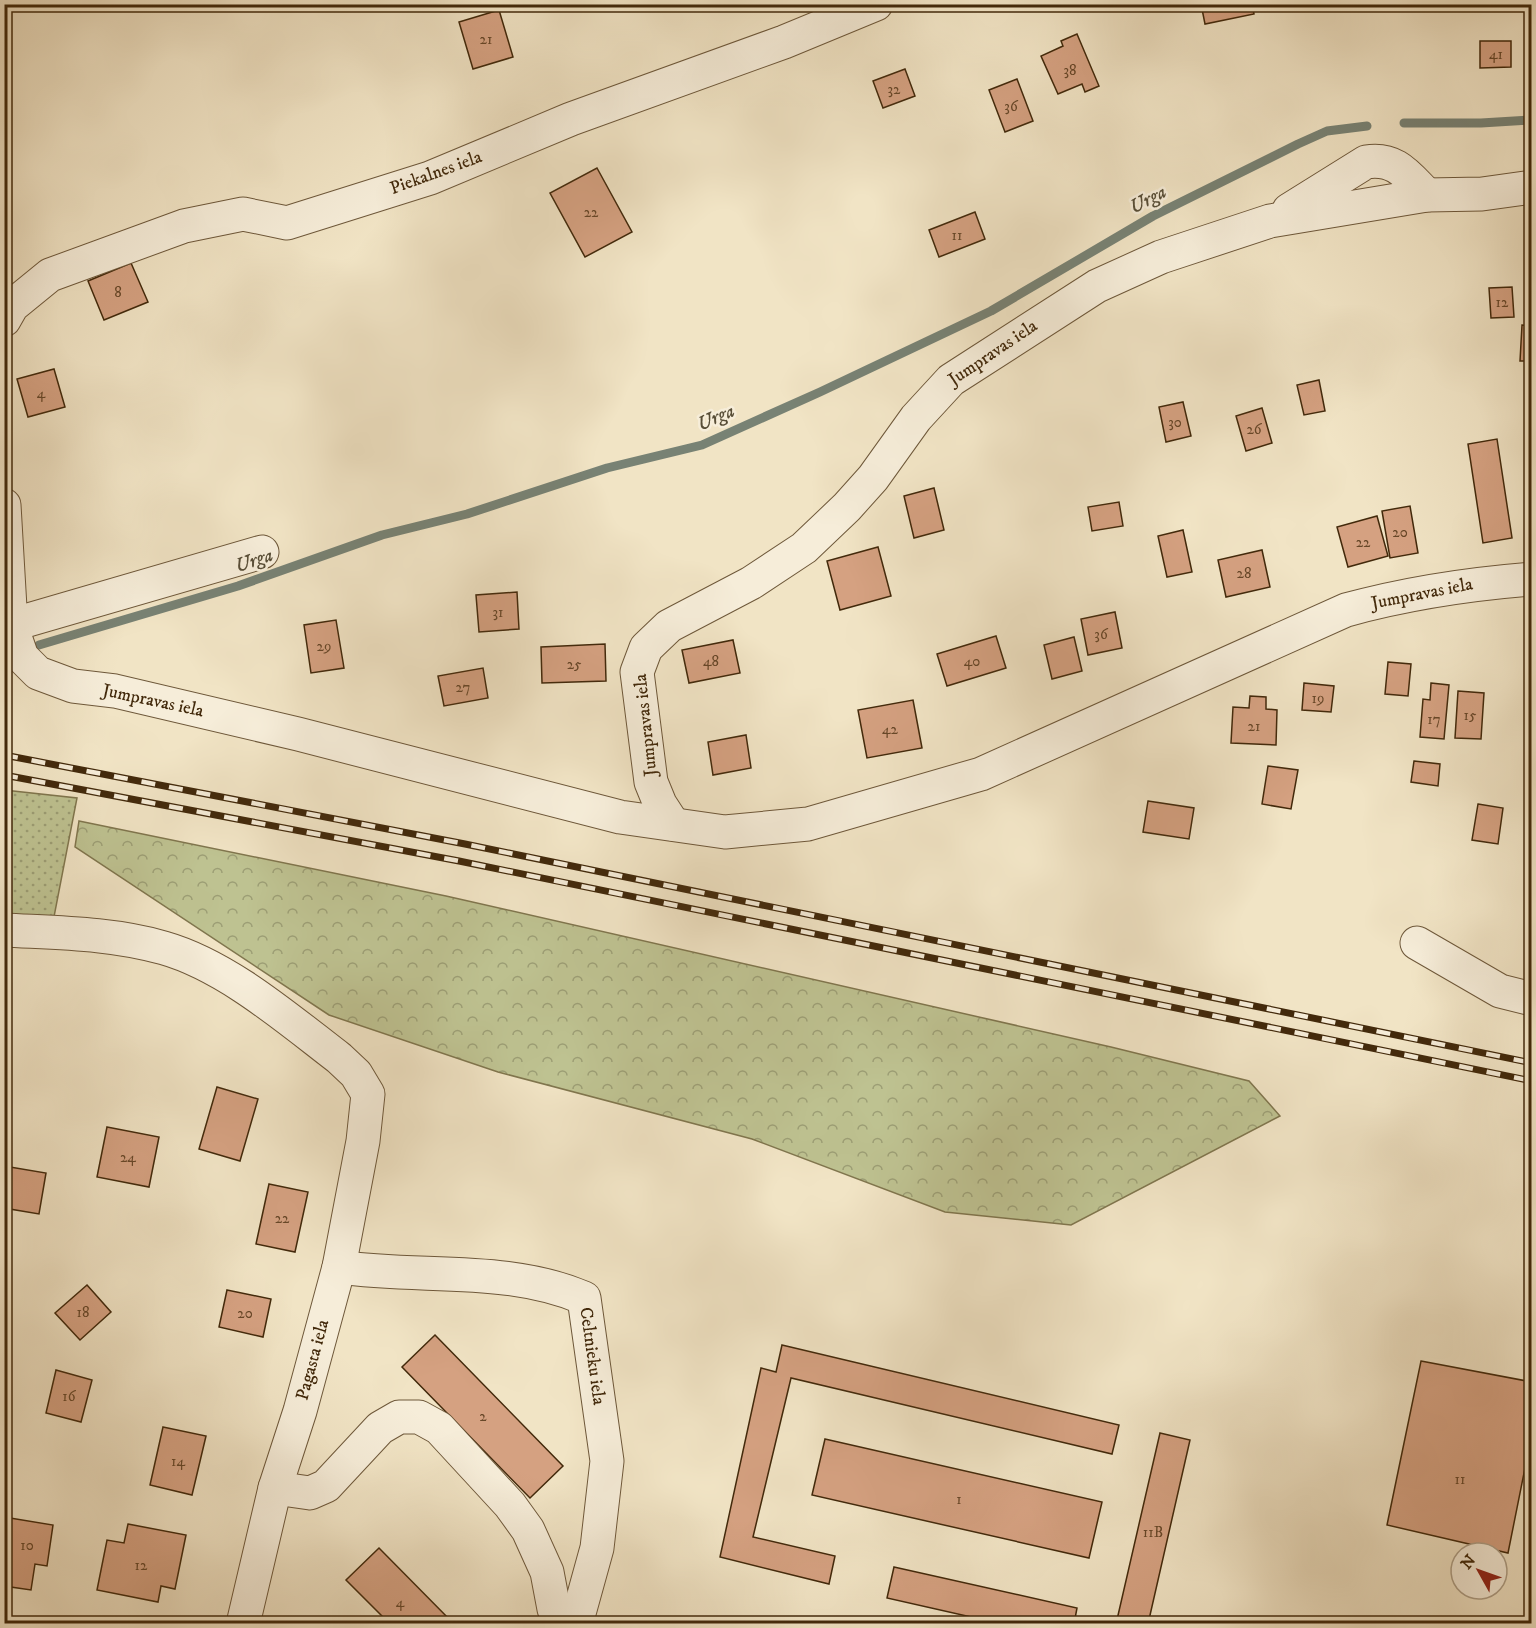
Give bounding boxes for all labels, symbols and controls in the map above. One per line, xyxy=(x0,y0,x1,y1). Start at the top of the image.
house number: 21 xyxy=(480,30,492,49)
house number: 41 xyxy=(1489,45,1503,64)
house number: 38 xyxy=(1063,61,1077,80)
house number: 32 xyxy=(888,80,901,99)
house number: 36 xyxy=(1004,97,1019,116)
street label: Piekalnes iela xyxy=(387,146,485,200)
water label: Urga xyxy=(1125,180,1171,220)
house number: 22 xyxy=(584,203,599,222)
house number: 11 xyxy=(951,226,963,245)
house number: 8 xyxy=(114,283,122,302)
house number: 12 xyxy=(1496,293,1509,312)
street label: Jumpravas iela xyxy=(943,315,1042,392)
house number: 4 xyxy=(37,384,46,403)
water label: Urga xyxy=(693,399,739,437)
house number: 30 xyxy=(1168,413,1182,432)
house number: 26 xyxy=(1246,420,1263,439)
house number: 20 xyxy=(1392,523,1408,542)
house number: 22 xyxy=(1356,533,1371,552)
water label: Urga xyxy=(232,543,276,579)
house number: 28 xyxy=(1237,564,1251,583)
street label: Jumpravas iela xyxy=(1367,573,1475,615)
house number: 31 xyxy=(492,603,504,622)
house number: 36 xyxy=(1094,625,1109,644)
house number: 29 xyxy=(317,637,331,656)
house number: 48 xyxy=(703,652,719,671)
house number: 40 xyxy=(964,652,980,671)
house number: 25 xyxy=(567,655,582,674)
street label: Jumpravas iela xyxy=(630,672,663,779)
house number: 27 xyxy=(456,678,471,697)
street label: Jumpravas iela xyxy=(98,679,206,723)
house number: 19 xyxy=(1312,689,1324,708)
house number: 15 xyxy=(1464,706,1477,725)
house number: 17 xyxy=(1427,710,1441,729)
house number: 21 xyxy=(1248,717,1260,736)
house number: 42 xyxy=(882,720,899,739)
house number: 24 xyxy=(120,1148,136,1167)
house number: 22 xyxy=(275,1209,290,1228)
house number: 18 xyxy=(76,1303,90,1322)
house number: 20 xyxy=(237,1304,253,1323)
street label: Celtnieku iela xyxy=(574,1306,610,1407)
street label: Pagasta iela xyxy=(292,1317,334,1403)
house number: 16 xyxy=(62,1387,77,1406)
house number: 2 xyxy=(479,1407,487,1426)
house number: 14 xyxy=(171,1452,185,1471)
house number: 11 xyxy=(1454,1470,1466,1489)
house number: 1 xyxy=(956,1490,962,1509)
house number: 11B xyxy=(1143,1523,1163,1542)
house number: 10 xyxy=(20,1536,34,1555)
north arrow xyxy=(1449,1541,1509,1601)
text: N xyxy=(1456,1551,1480,1573)
house number: 12 xyxy=(135,1556,148,1575)
house number: 4 xyxy=(396,1593,405,1612)

